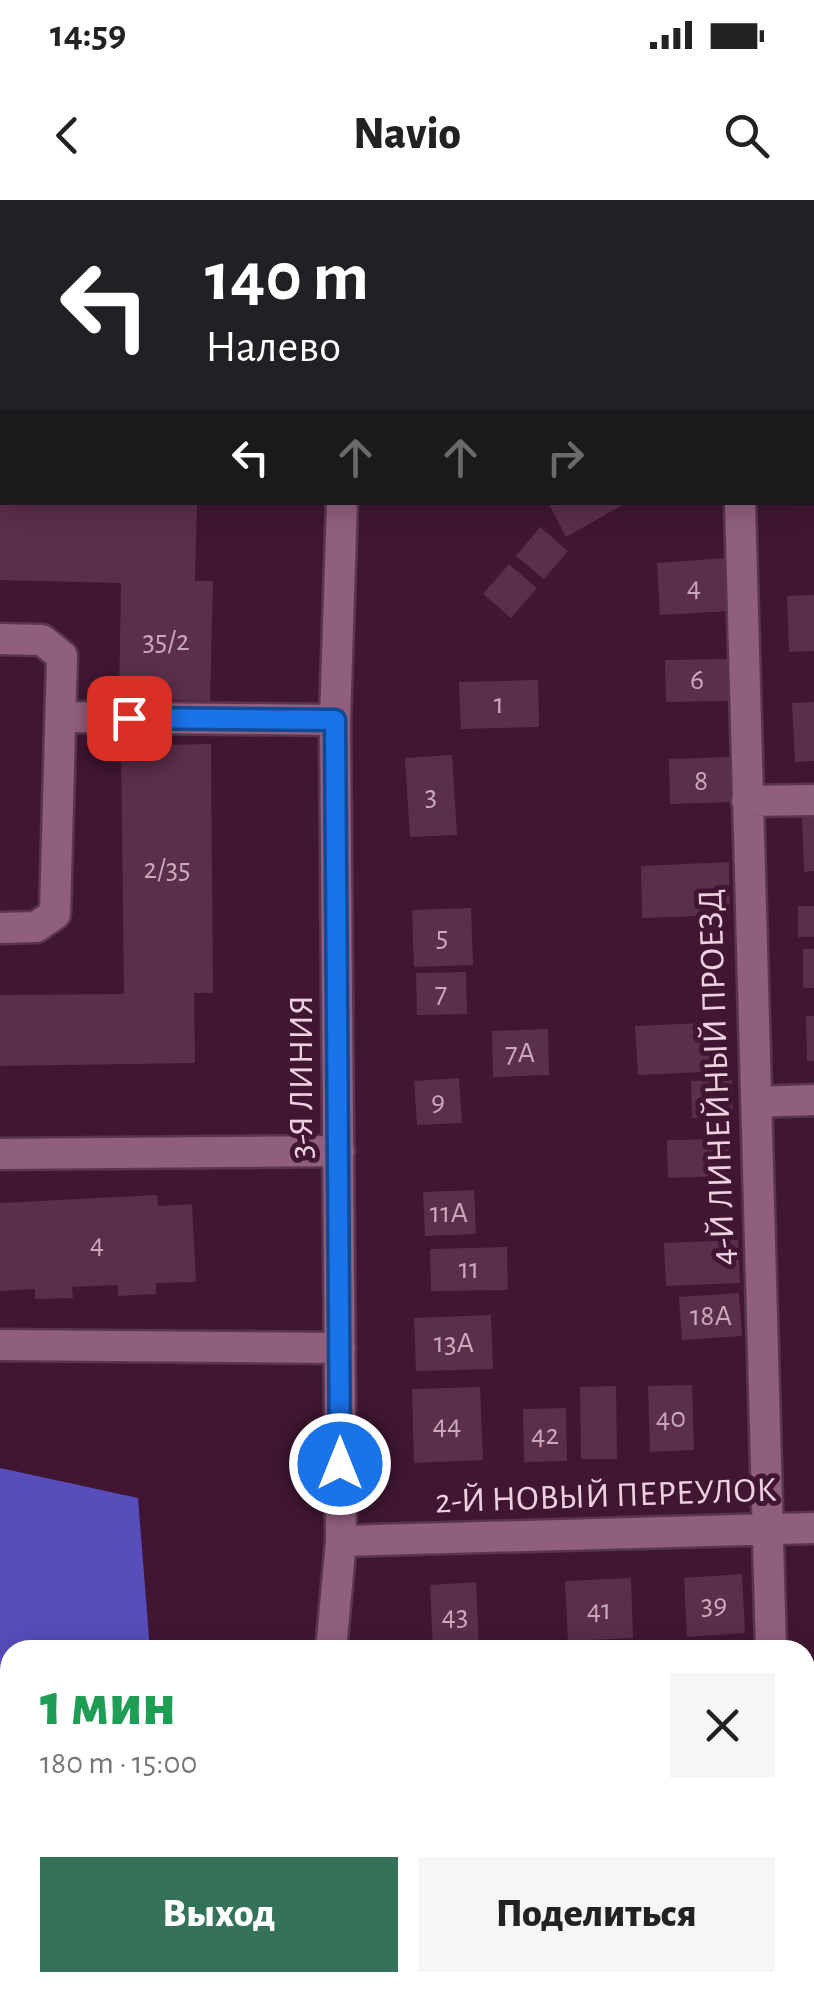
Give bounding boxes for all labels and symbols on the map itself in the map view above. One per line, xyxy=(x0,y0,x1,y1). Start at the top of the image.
house number: 4 xyxy=(687,572,701,602)
house number: 35/2 xyxy=(142,626,190,656)
house number: 6 xyxy=(690,665,704,695)
pin xyxy=(87,676,172,761)
house number: 1 xyxy=(494,689,504,719)
house number: 8 xyxy=(694,766,708,796)
house number: 3 xyxy=(425,781,437,811)
house number: 2/35 xyxy=(143,854,191,884)
street label: 4-Й ЛИНЕЙНЫЙ ПРОЕЗД xyxy=(693,888,741,1266)
house number: 5 xyxy=(436,922,448,952)
house number: 7 xyxy=(435,978,447,1008)
street label: 3-Я ЛИНИЯ xyxy=(284,995,319,1159)
house number: 7А xyxy=(505,1038,535,1068)
house number: 9 xyxy=(431,1087,445,1117)
house number: 11А xyxy=(430,1198,468,1228)
house number: 4 xyxy=(90,1229,104,1259)
house number: 11 xyxy=(459,1254,479,1284)
house number: 18А xyxy=(690,1301,732,1331)
house number: 13А xyxy=(434,1328,474,1358)
house number: 40 xyxy=(656,1403,686,1433)
house number: 44 xyxy=(433,1410,461,1440)
position arrow xyxy=(288,1412,392,1516)
house number: 42 xyxy=(531,1420,559,1450)
street label: 2-Й НОВЫЙ ПЕРЕУЛОК xyxy=(435,1473,777,1519)
house number: 39 xyxy=(701,1590,727,1620)
house number: 41 xyxy=(587,1595,611,1625)
house number: 43 xyxy=(442,1601,468,1631)

